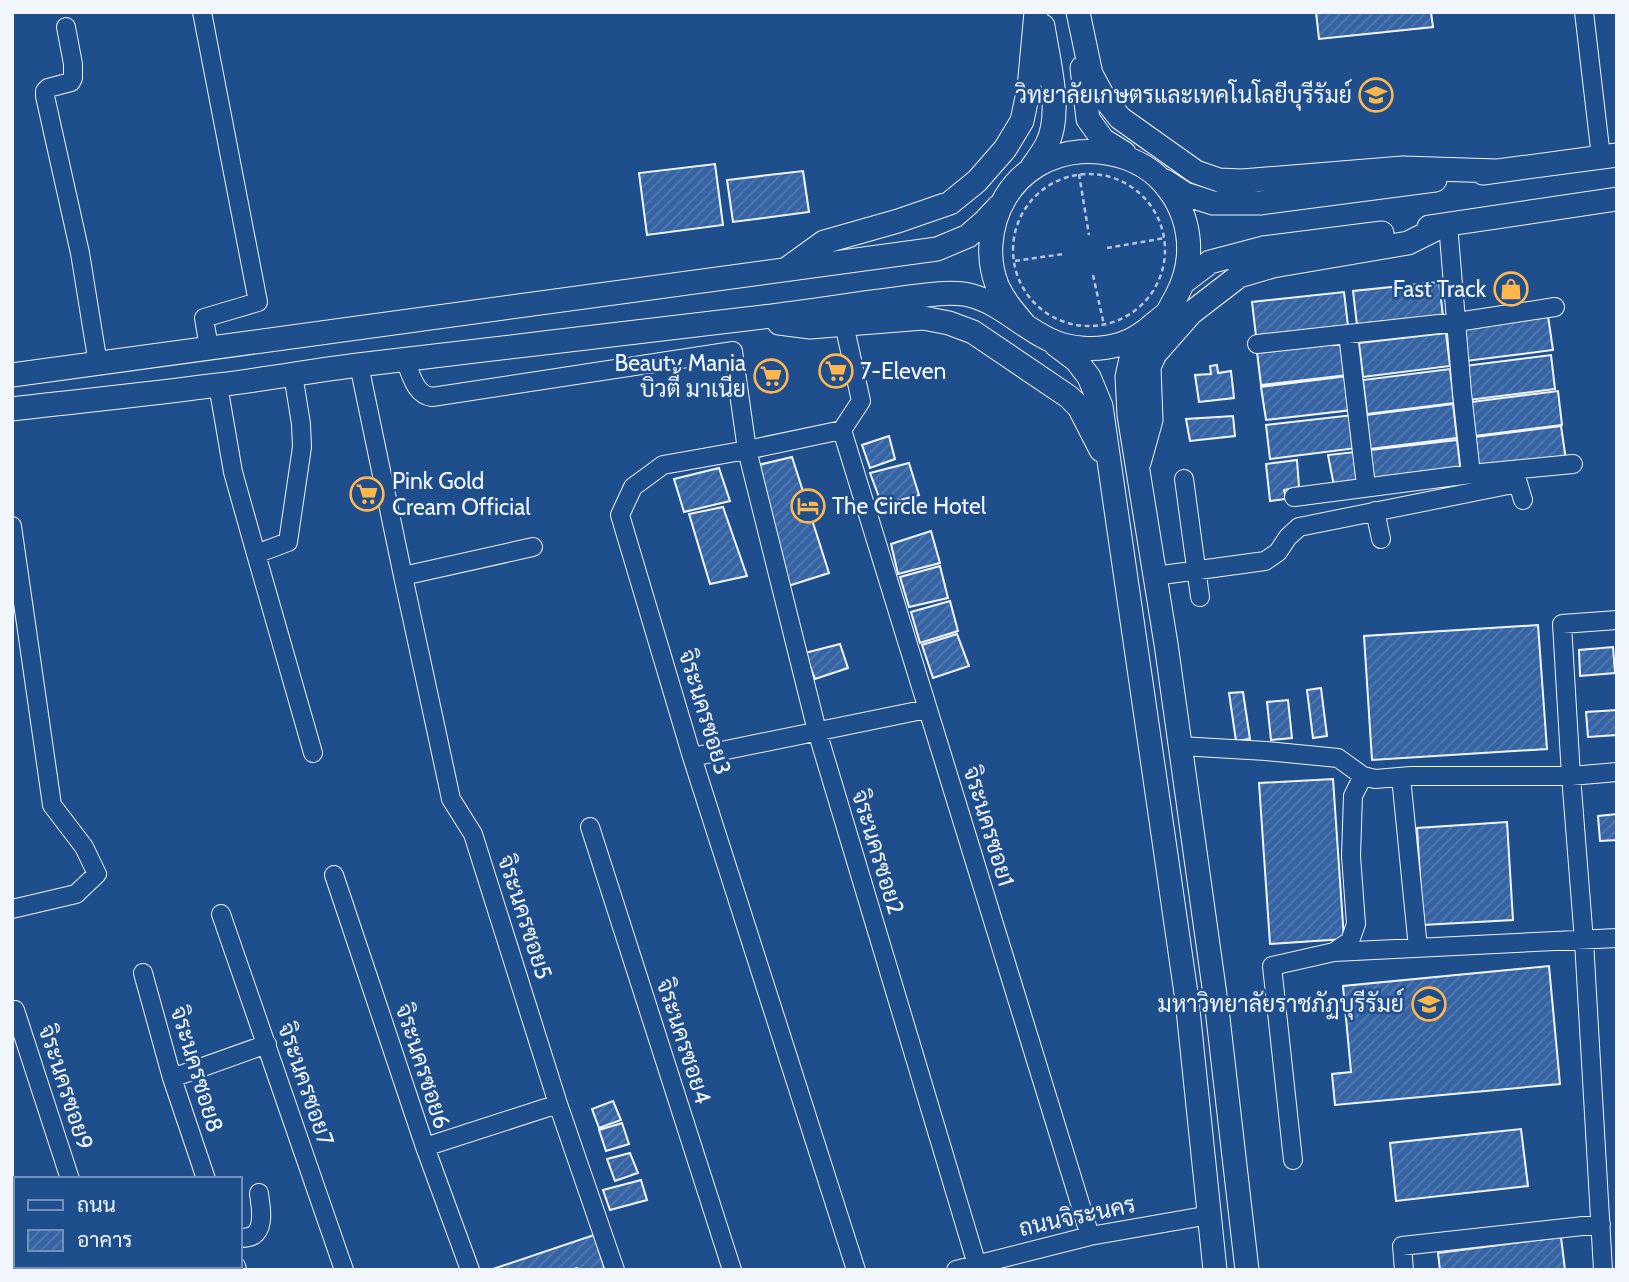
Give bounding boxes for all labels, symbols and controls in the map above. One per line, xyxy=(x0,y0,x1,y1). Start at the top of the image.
school or university icon: วิทยาลัยเกษตรและเทคโนโลยีบุรีรัมย์ xyxy=(1357,76,1395,114)
place label: วิทยาลัยเกษตรและเทคโนโลยีบุรีรัมย์ xyxy=(1014,79,1352,111)
shop icon: Fast Track xyxy=(1492,270,1530,308)
place label: Fast Track xyxy=(1393,275,1487,303)
place label: Beauty Mania บิวตี้ มาเนีย xyxy=(615,349,746,403)
supermarket icon: 7-Eleven xyxy=(817,352,855,390)
supermarket icon: Beauty Mania บิวตี้ มาเนีย xyxy=(752,357,790,395)
place label: 7-Eleven xyxy=(860,357,946,385)
place label: Pink Gold Cream Official xyxy=(392,467,531,521)
supermarket icon: Pink Gold Cream Official xyxy=(348,475,386,513)
hotel icon: The Circle Hotel xyxy=(789,487,827,525)
place label: The Circle Hotel xyxy=(832,492,987,520)
street label: จิระนครซอย3 xyxy=(673,646,737,778)
street label: จิระนครซอย1 xyxy=(957,762,1021,889)
street label: จิระนครซอย2 xyxy=(846,786,910,918)
street label: จิระนครซอย5 xyxy=(492,851,558,983)
street label: จิระนครซอย4 xyxy=(650,974,717,1107)
school or university icon: มหาวิทยาลัยราชภัฏบุรีรัมย์ xyxy=(1410,985,1448,1023)
place label: มหาวิทยาลัยราชภัฏบุรีรัมย์ xyxy=(1158,988,1404,1020)
street label: จิระนครซอย6 xyxy=(390,1000,456,1132)
street label: จิระนครซอย8 xyxy=(164,1002,229,1136)
street label: จิระนครซอย7 xyxy=(272,1018,340,1150)
street label: จิระนครซอย9 xyxy=(33,1021,99,1153)
legend xyxy=(14,1177,242,1268)
street label: ถนนจิระนคร xyxy=(1016,1190,1138,1242)
text: ถนน xyxy=(77,1192,116,1217)
text: อาคาร xyxy=(77,1227,133,1252)

